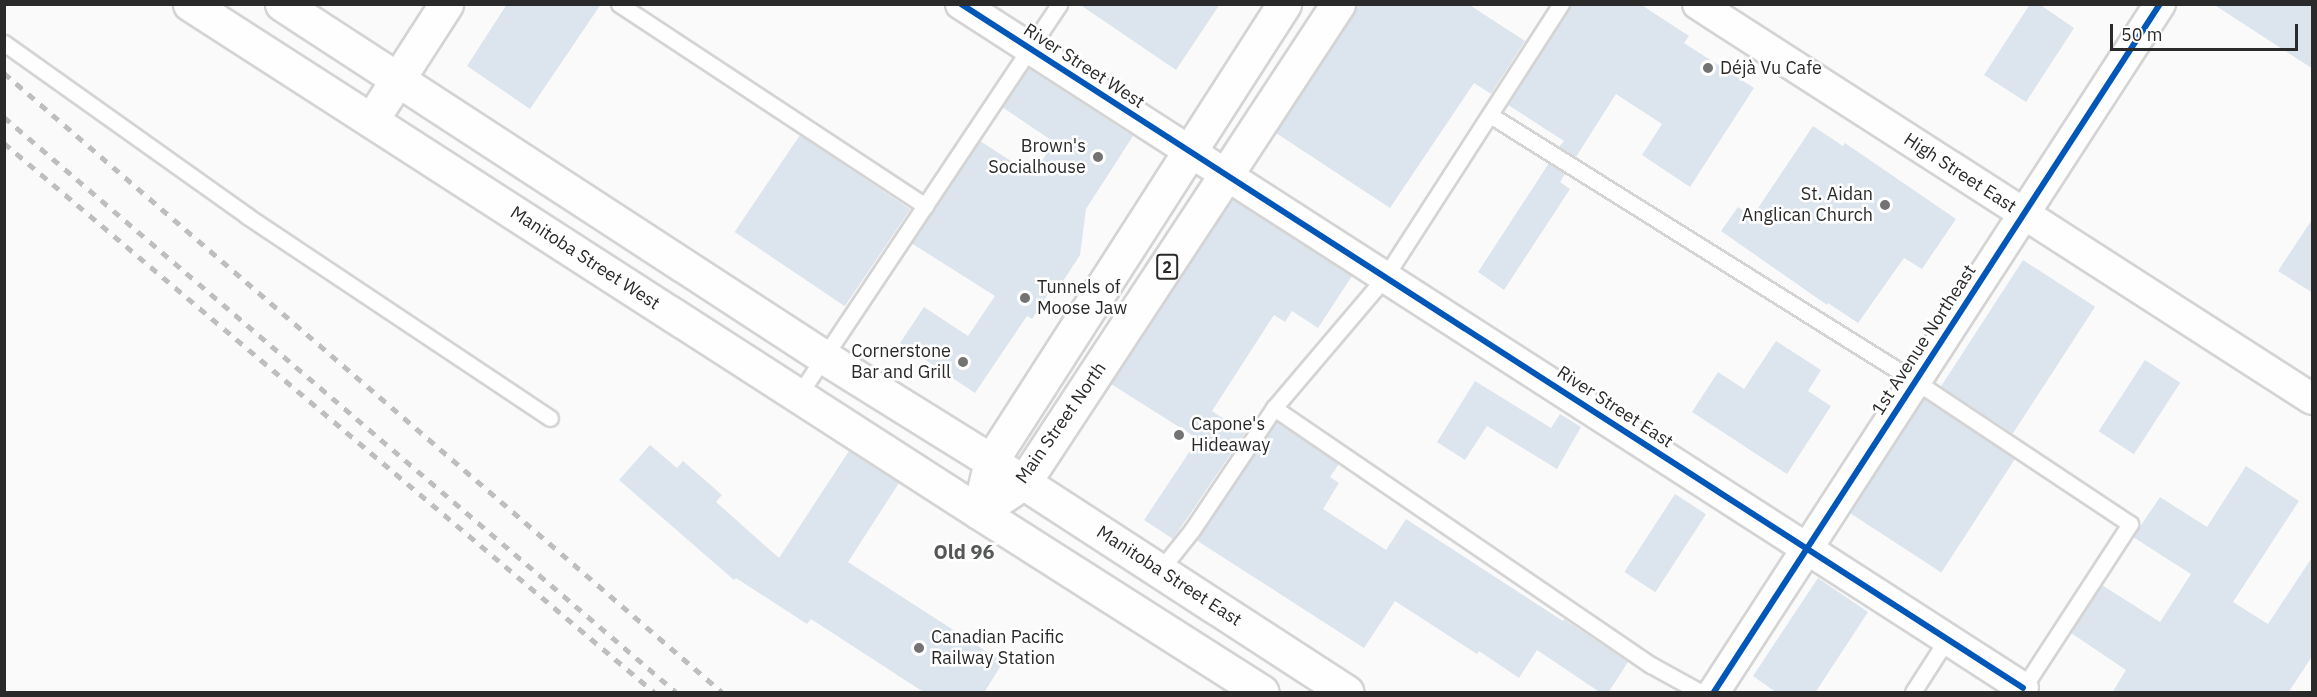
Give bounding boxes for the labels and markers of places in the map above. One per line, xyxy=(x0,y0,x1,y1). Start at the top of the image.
place label: Déjà Vu Cafe xyxy=(1720,57,1822,79)
marker: Déjà Vu Cafe xyxy=(1701,61,1715,75)
place label: Brown's Socialhouse xyxy=(988,136,1086,178)
marker: Brown's Socialhouse xyxy=(1091,150,1105,164)
place label: St. Aidan Anglican Church xyxy=(1742,184,1873,226)
marker: St. Aidan Anglican Church xyxy=(1878,198,1892,212)
place label: Tunnels of Moose Jaw xyxy=(1037,277,1127,320)
marker: Tunnels of Moose Jaw xyxy=(1018,291,1032,305)
place label: Cornerstone Bar and Grill xyxy=(851,341,951,384)
marker: Cornerstone Bar and Grill xyxy=(956,355,970,369)
place label: Capone's Hideaway xyxy=(1191,414,1270,456)
marker: Capone's Hideaway xyxy=(1172,428,1186,442)
place label: Canadian Pacific Railway Station xyxy=(931,627,1064,670)
marker: Canadian Pacific Railway Station xyxy=(912,641,926,655)

